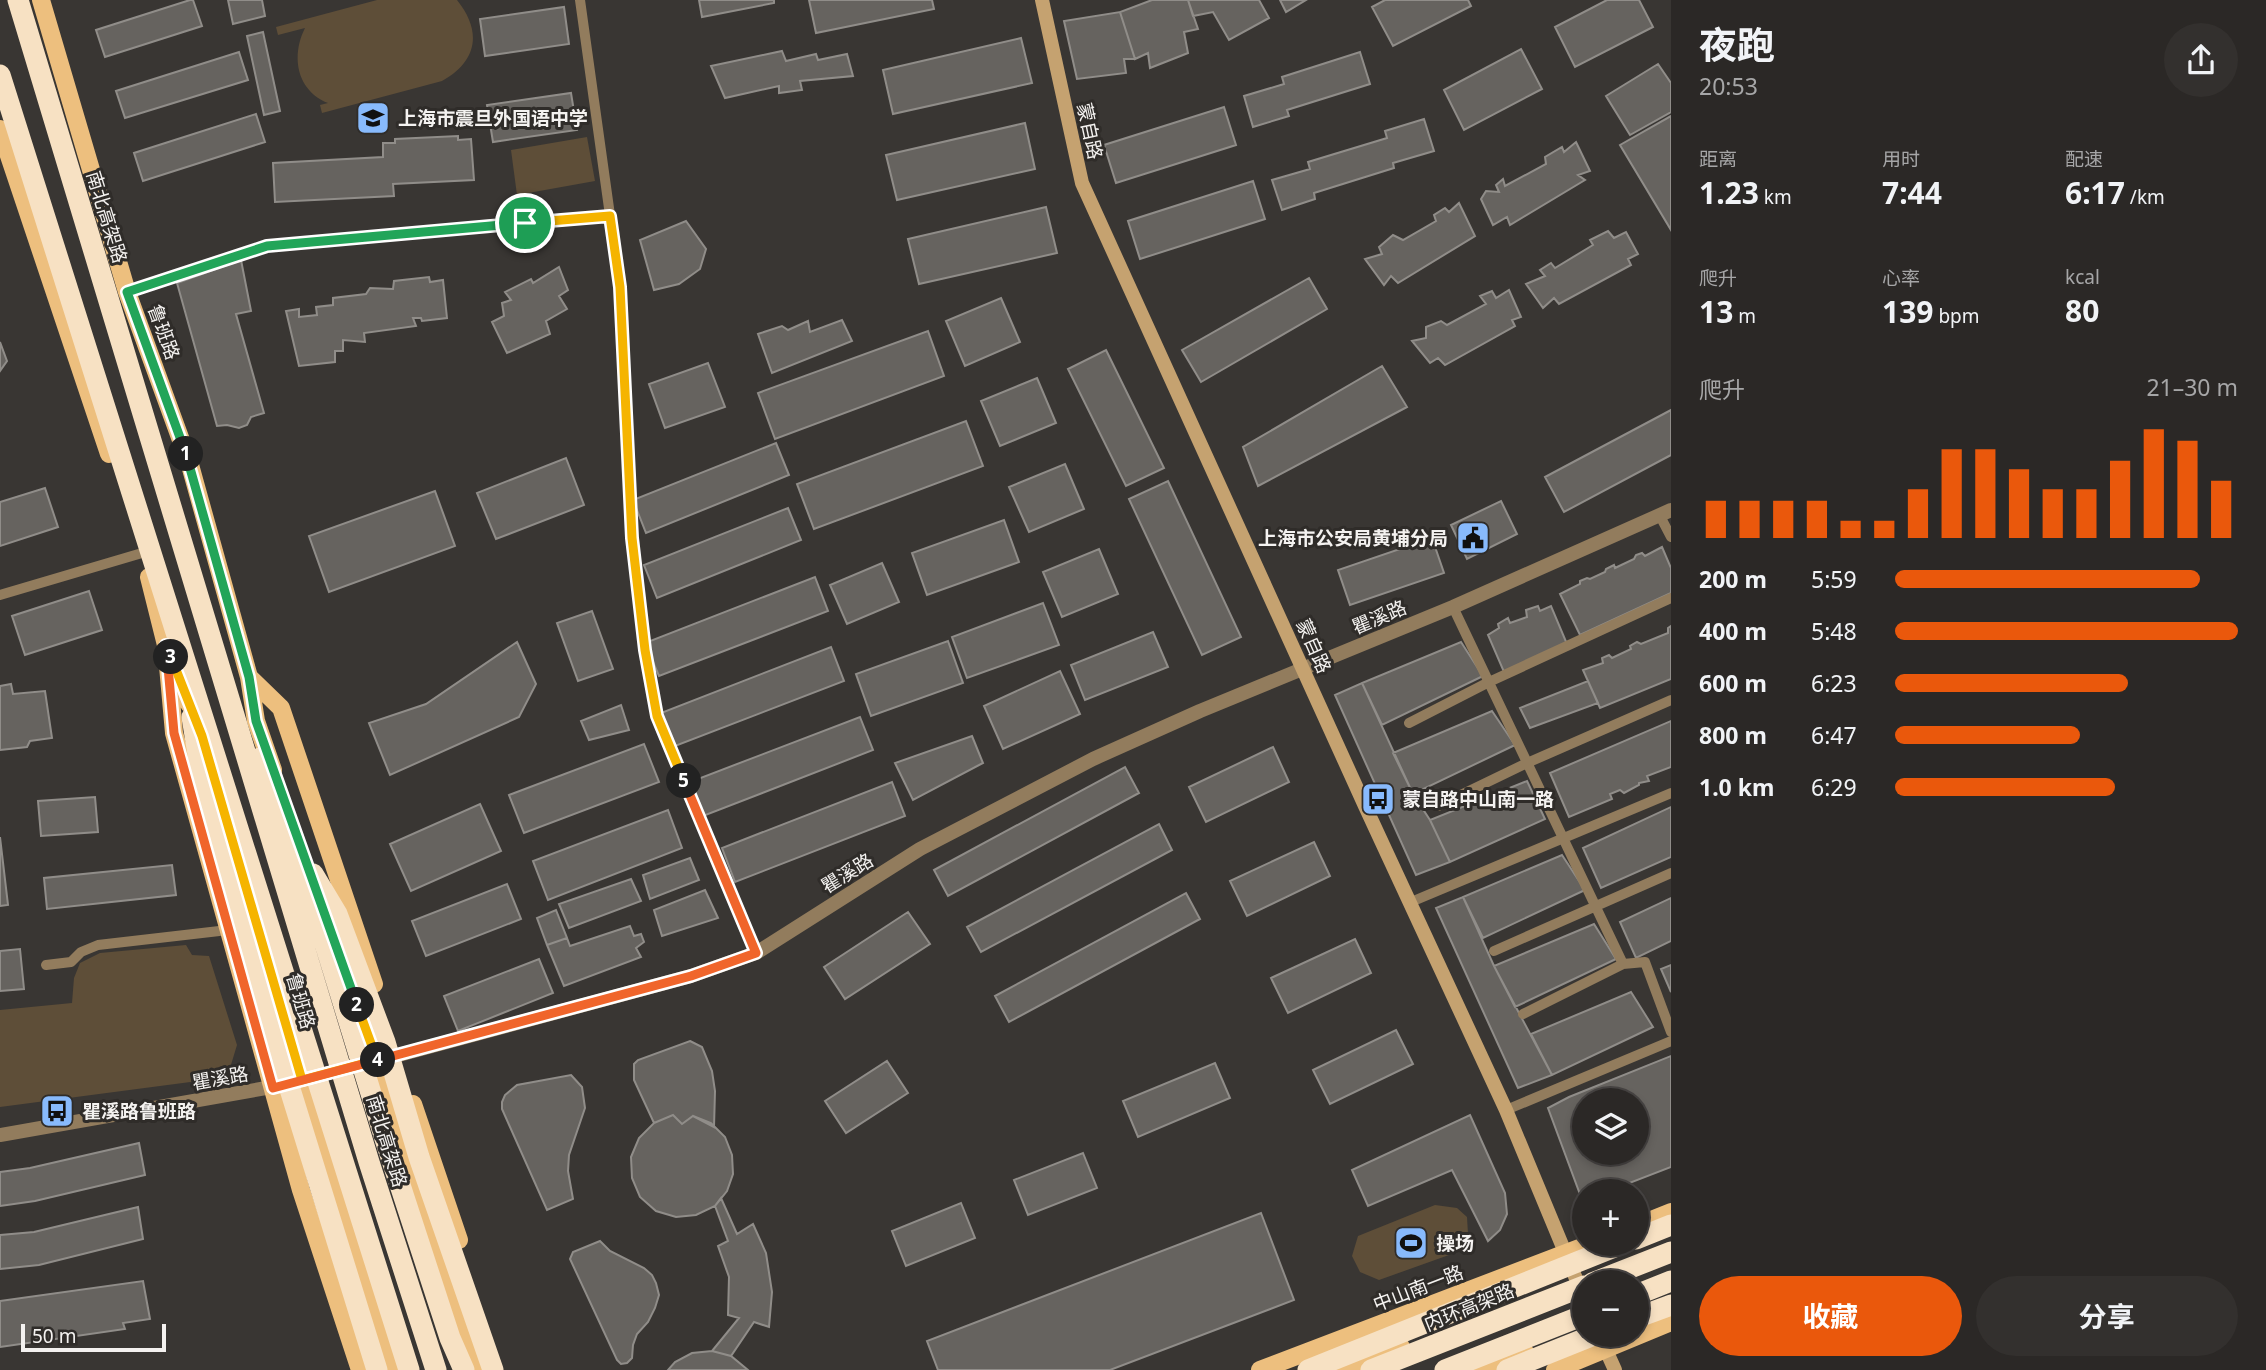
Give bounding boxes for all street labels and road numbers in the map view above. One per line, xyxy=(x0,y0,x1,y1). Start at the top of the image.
street label: 蒙自路 xyxy=(1071,100,1109,162)
street label: 南北高架路 xyxy=(81,168,133,266)
street label: 鲁班路 xyxy=(142,301,186,363)
street label: 瞿溪路 xyxy=(1348,594,1410,640)
street label: 蒙自路 xyxy=(1291,615,1337,677)
street label: 瞿溪路 xyxy=(816,847,878,899)
street label: 鲁班路 xyxy=(281,970,321,1032)
street label: 瞿溪路 xyxy=(190,1060,250,1096)
street label: 南北高架路 xyxy=(361,1092,413,1190)
street label: 中山南一路 xyxy=(1369,1259,1467,1317)
street label: 内环高架路 xyxy=(1420,1277,1518,1337)

